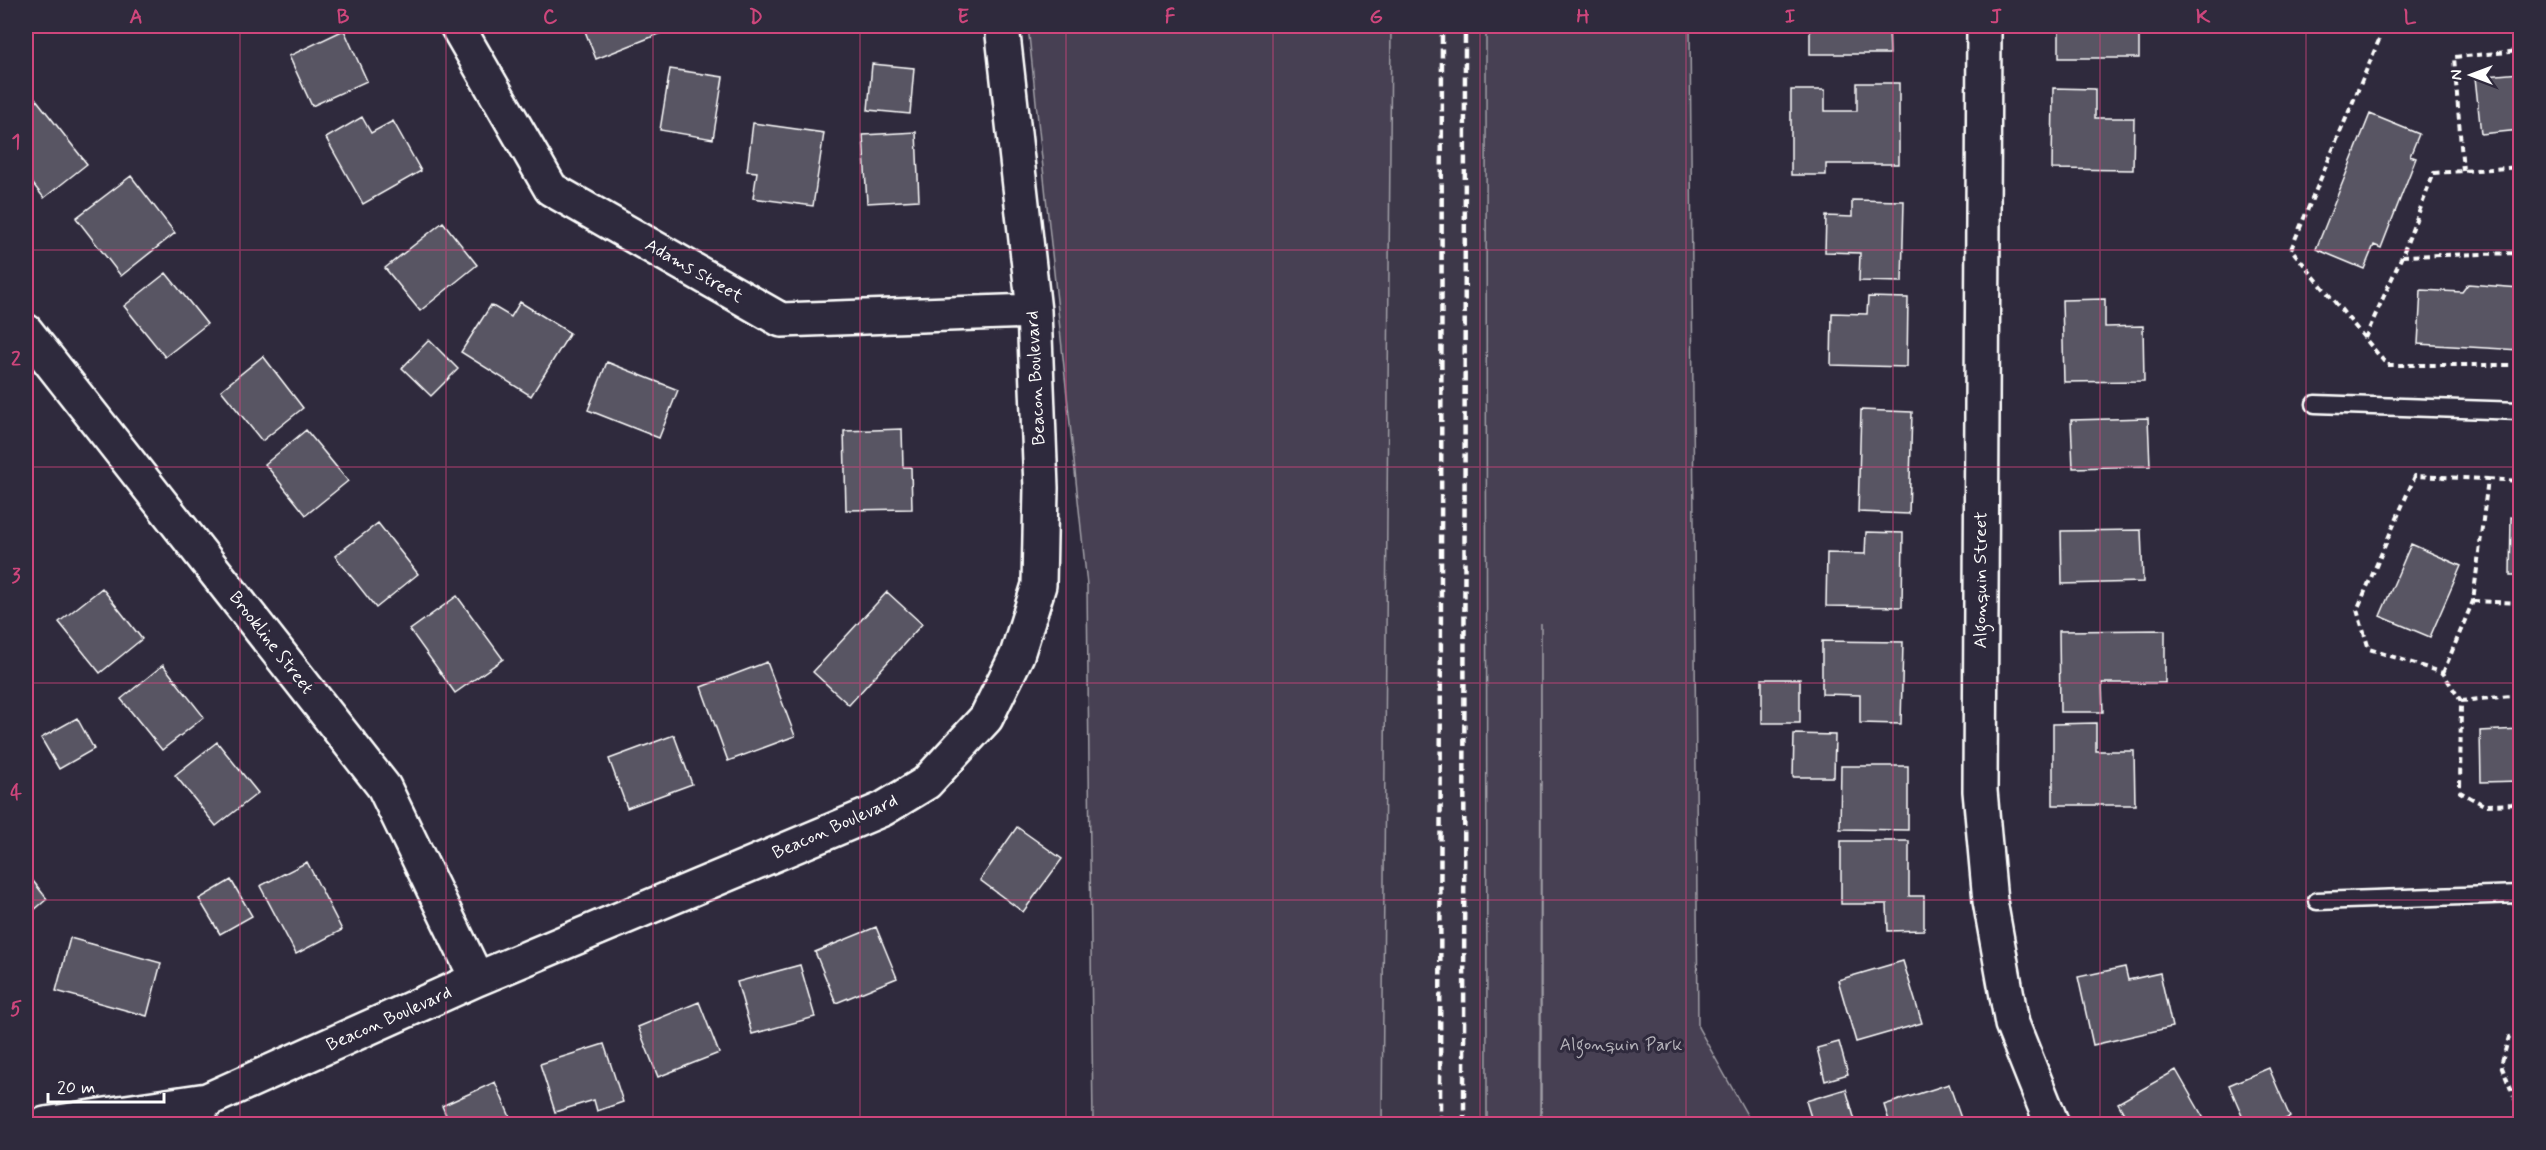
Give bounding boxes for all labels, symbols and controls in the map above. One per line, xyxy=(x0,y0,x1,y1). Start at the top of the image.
text: A xyxy=(129,4,143,31)
text: B xyxy=(337,4,350,31)
text: C xyxy=(543,4,558,31)
text: D xyxy=(749,4,763,31)
text: E xyxy=(957,4,969,31)
text: F xyxy=(1165,4,1176,31)
text: G xyxy=(1369,4,1383,31)
text: H xyxy=(1576,4,1590,31)
text: I xyxy=(1785,4,1795,31)
text: J xyxy=(1990,4,2002,31)
text: K xyxy=(2196,4,2211,31)
text: L xyxy=(2404,4,2417,31)
north arrow xyxy=(2441,45,2501,105)
text: N xyxy=(2447,70,2468,80)
text: 1 xyxy=(12,129,20,156)
street label: Adams Street xyxy=(641,233,748,309)
street label: Beacon Boulevard xyxy=(1020,310,1052,446)
text: 2 xyxy=(11,346,21,373)
street label: Algonquin Street xyxy=(1969,511,1995,649)
text: 3 xyxy=(11,563,21,590)
street label: Brookline Street xyxy=(223,587,319,700)
text: 4 xyxy=(10,780,22,807)
street label: Beacon Boulevard xyxy=(769,789,901,865)
street label: Beacon Boulevard xyxy=(323,981,455,1057)
text: 5 xyxy=(10,996,22,1023)
park label: Algonquin Park xyxy=(1560,1033,1682,1059)
scale bar xyxy=(48,1066,164,1104)
text: 20 m xyxy=(57,1076,95,1100)

